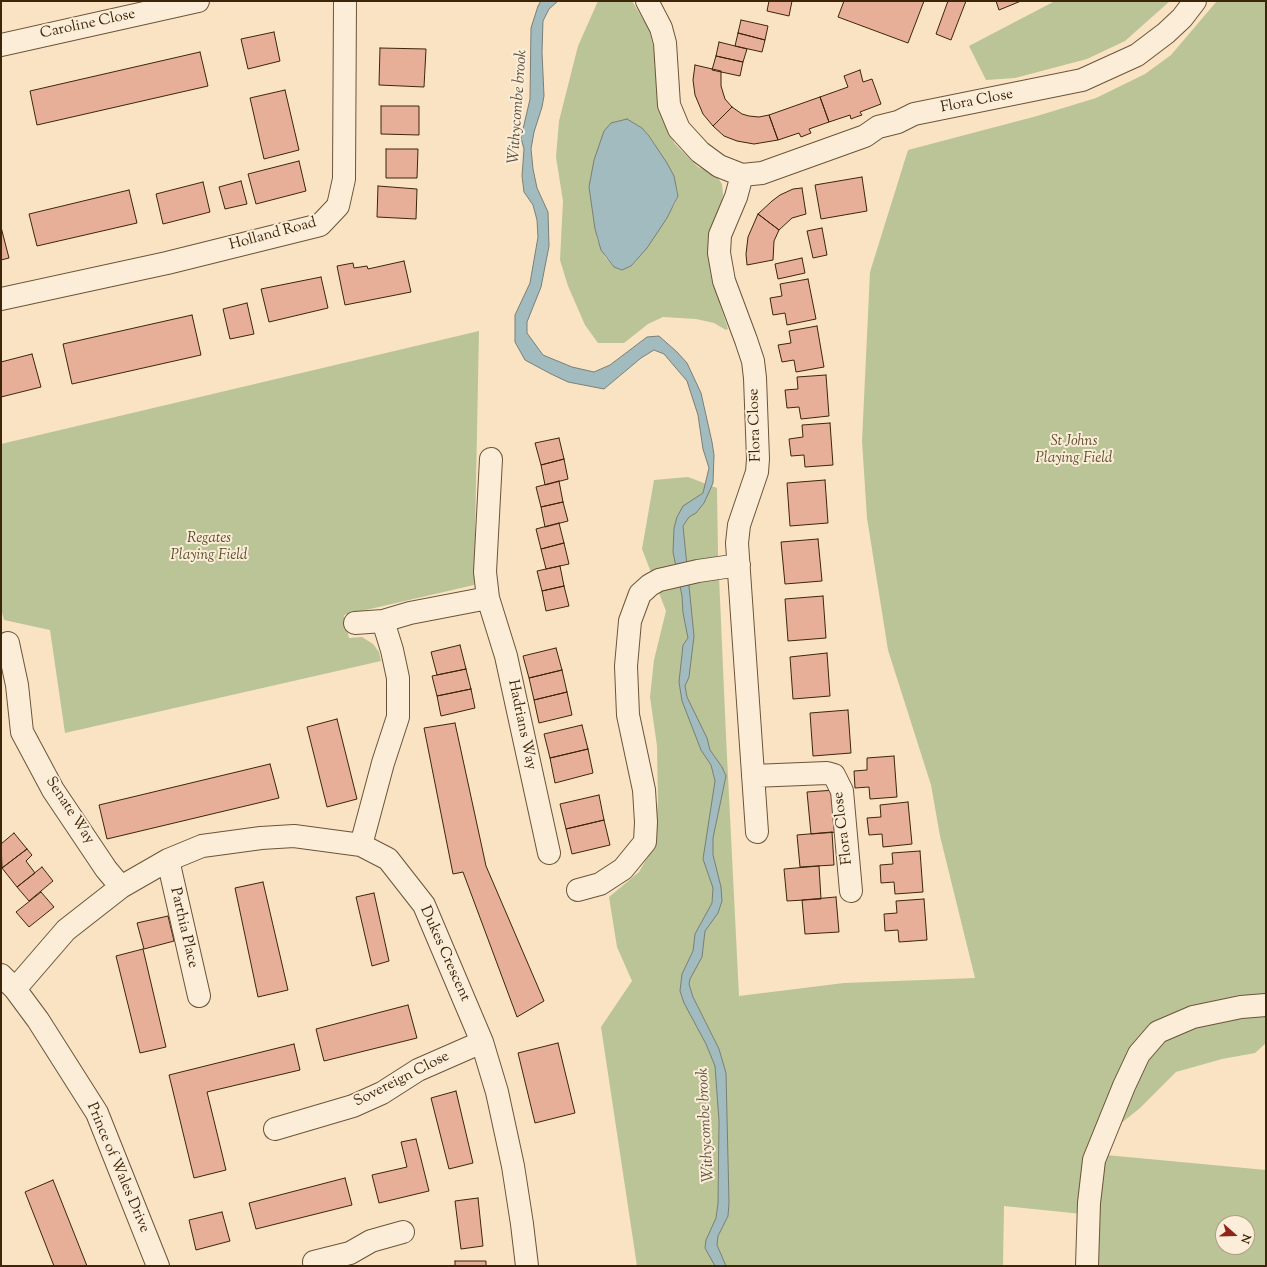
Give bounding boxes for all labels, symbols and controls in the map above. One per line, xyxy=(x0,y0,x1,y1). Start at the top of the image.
street label: Caroline Close xyxy=(39,6,137,44)
water label: Withycombe brook xyxy=(505,49,533,165)
street label: Flora Close xyxy=(939,86,1015,118)
street label: Holland Road xyxy=(228,215,318,255)
street label: Flora Close xyxy=(746,388,766,462)
park label: St Johns Playing Field xyxy=(1035,433,1113,468)
park label: Regates Playing Field xyxy=(170,530,248,565)
street label: Hadrians Way xyxy=(503,678,539,772)
street label: Senate Way xyxy=(41,774,97,848)
street label: Flora Close xyxy=(831,790,857,866)
street label: Parthia Place xyxy=(165,886,201,970)
street label: Dukes Crescent xyxy=(415,904,473,1004)
street label: Sovereign Close xyxy=(351,1048,453,1112)
water label: Withycombe brook xyxy=(694,1067,720,1183)
street label: Prince of Wales Drive xyxy=(82,1100,152,1236)
north arrow xyxy=(1215,1215,1255,1255)
text: N xyxy=(1236,1232,1254,1246)

